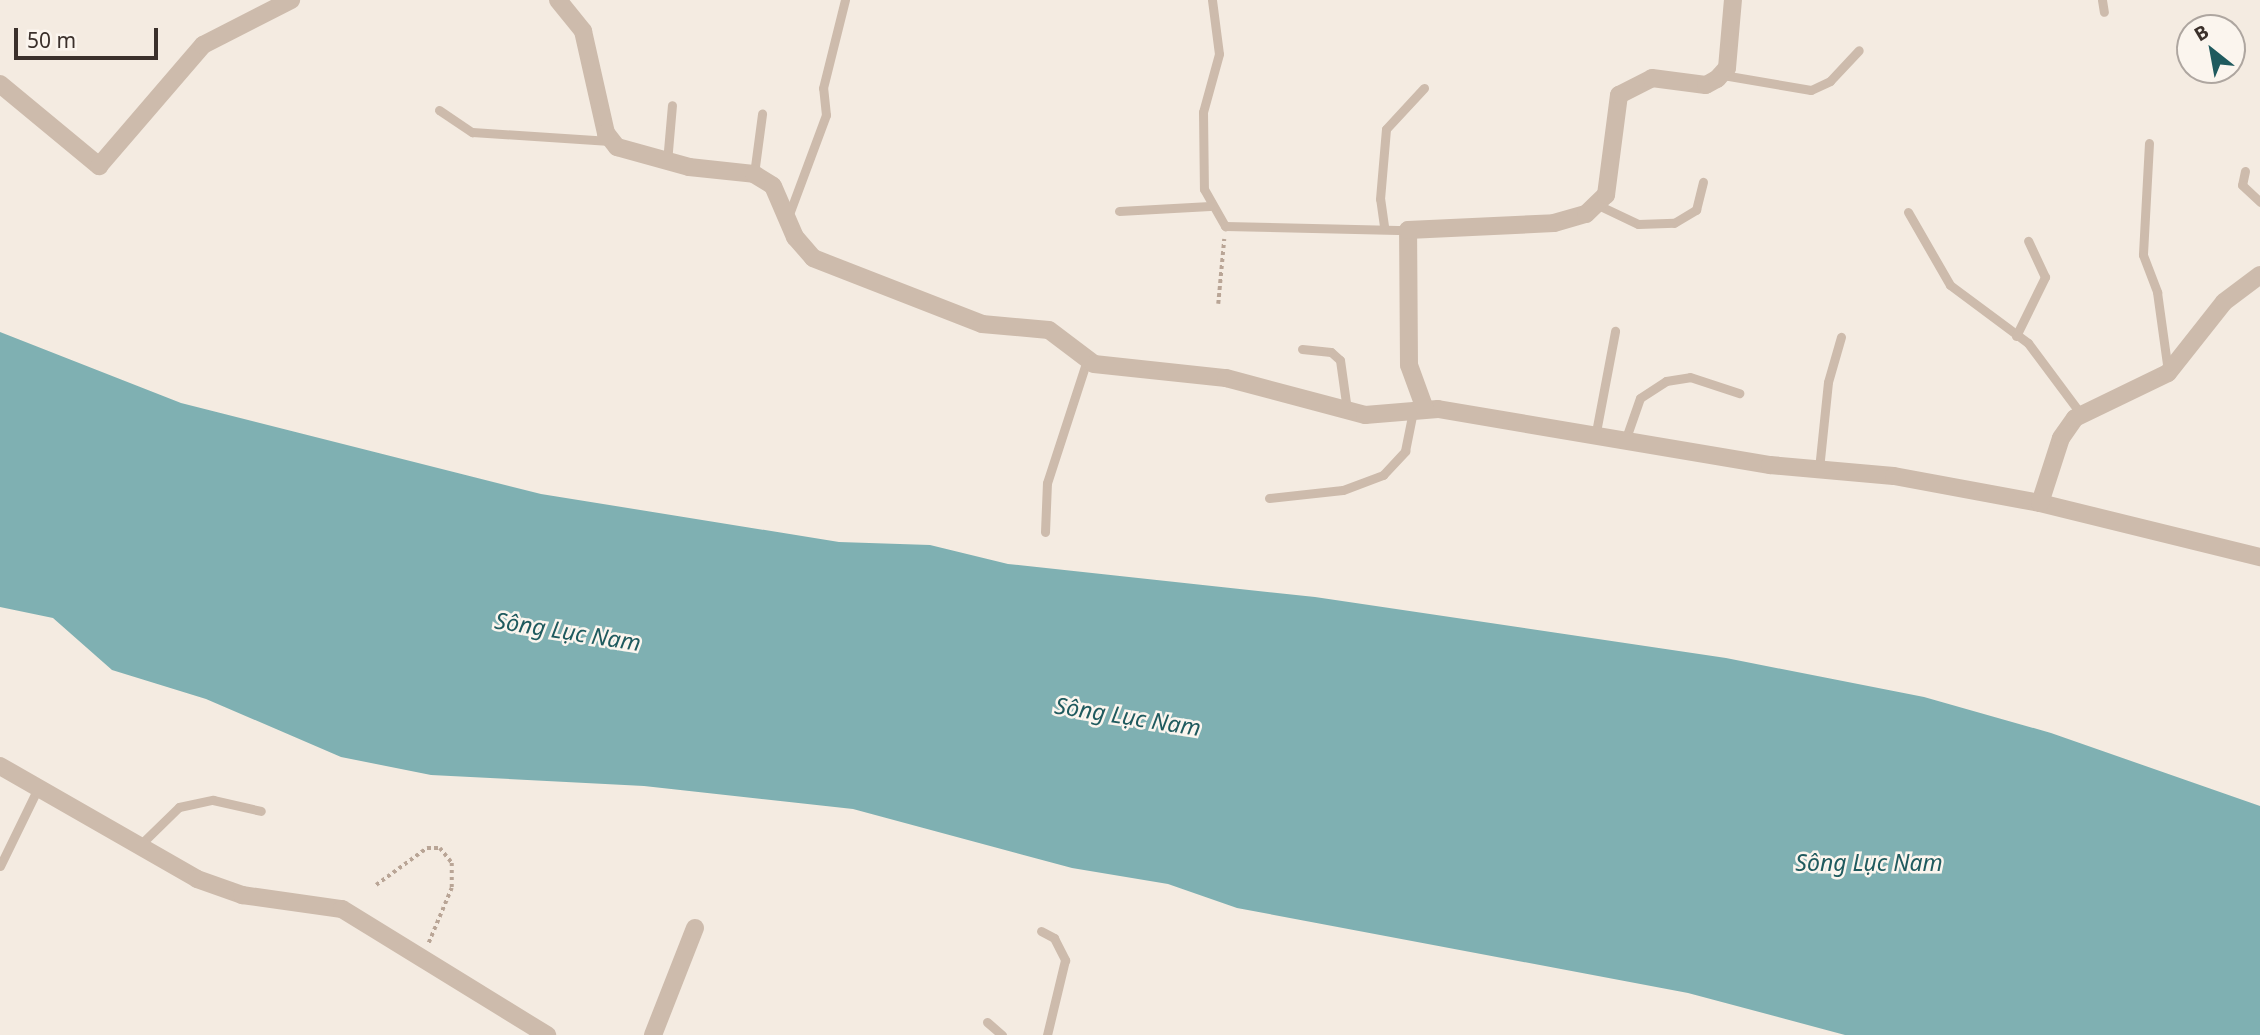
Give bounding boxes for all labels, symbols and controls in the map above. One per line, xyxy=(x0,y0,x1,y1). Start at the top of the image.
scale bar xyxy=(18,14,161,58)
north arrow xyxy=(2176,14,2246,84)
text: B xyxy=(2189,18,2213,47)
text: 50 m xyxy=(27,26,76,54)
water label: Sông Lục Nam xyxy=(493,606,643,656)
water label: Sông Lục Nam xyxy=(1053,691,1203,741)
water label: Sông Lục Nam xyxy=(1795,848,1943,876)

